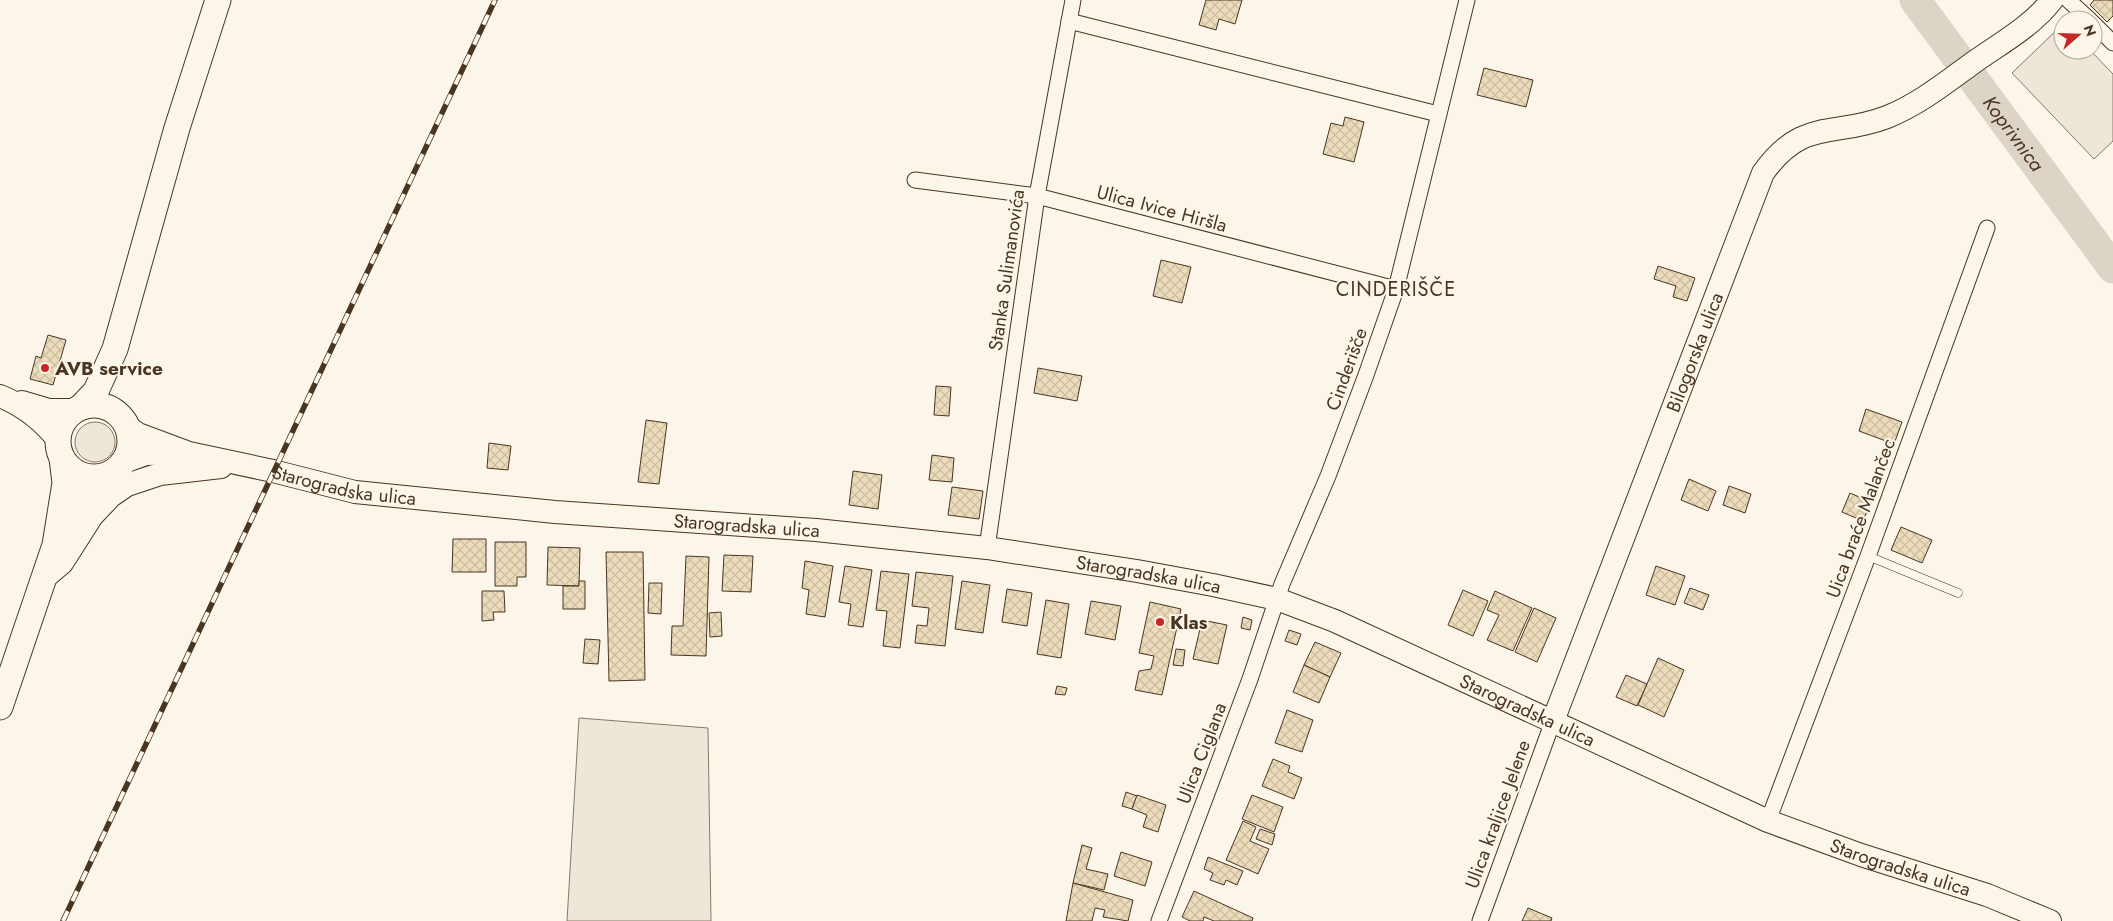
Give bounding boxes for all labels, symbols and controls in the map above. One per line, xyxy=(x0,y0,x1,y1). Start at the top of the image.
north arrow xyxy=(2053,10,2103,60)
text: N xyxy=(2079,22,2102,39)
water label: Koprivnica xyxy=(1975,90,2051,178)
street label: Ulica Ivice Hiršla xyxy=(1094,178,1230,239)
street label: Stanka Sulimanovića xyxy=(982,188,1031,352)
district label: CINDERIŠČE xyxy=(1336,275,1456,304)
street label: Bilogorska ulica xyxy=(1660,288,1730,416)
street label: Cinderišče xyxy=(1319,324,1374,414)
place label: AVB service xyxy=(54,355,163,382)
marker: AVB service xyxy=(39,362,51,374)
street label: Uica braće Malančec xyxy=(1819,435,1902,602)
street label: Starogradska ulica xyxy=(269,458,417,512)
street label: Starogradska ulica xyxy=(673,507,821,544)
street label: Starogradska ulica xyxy=(1074,549,1223,600)
place label: Klas xyxy=(1170,609,1208,636)
marker: Klas xyxy=(1154,616,1166,628)
street label: Starogradska ulica xyxy=(1455,667,1599,753)
street label: Ulica Ciglana xyxy=(1170,699,1233,808)
street label: Ulica kraljice Jelene xyxy=(1458,736,1537,892)
street label: Starogradska ulica xyxy=(1826,832,1974,903)

